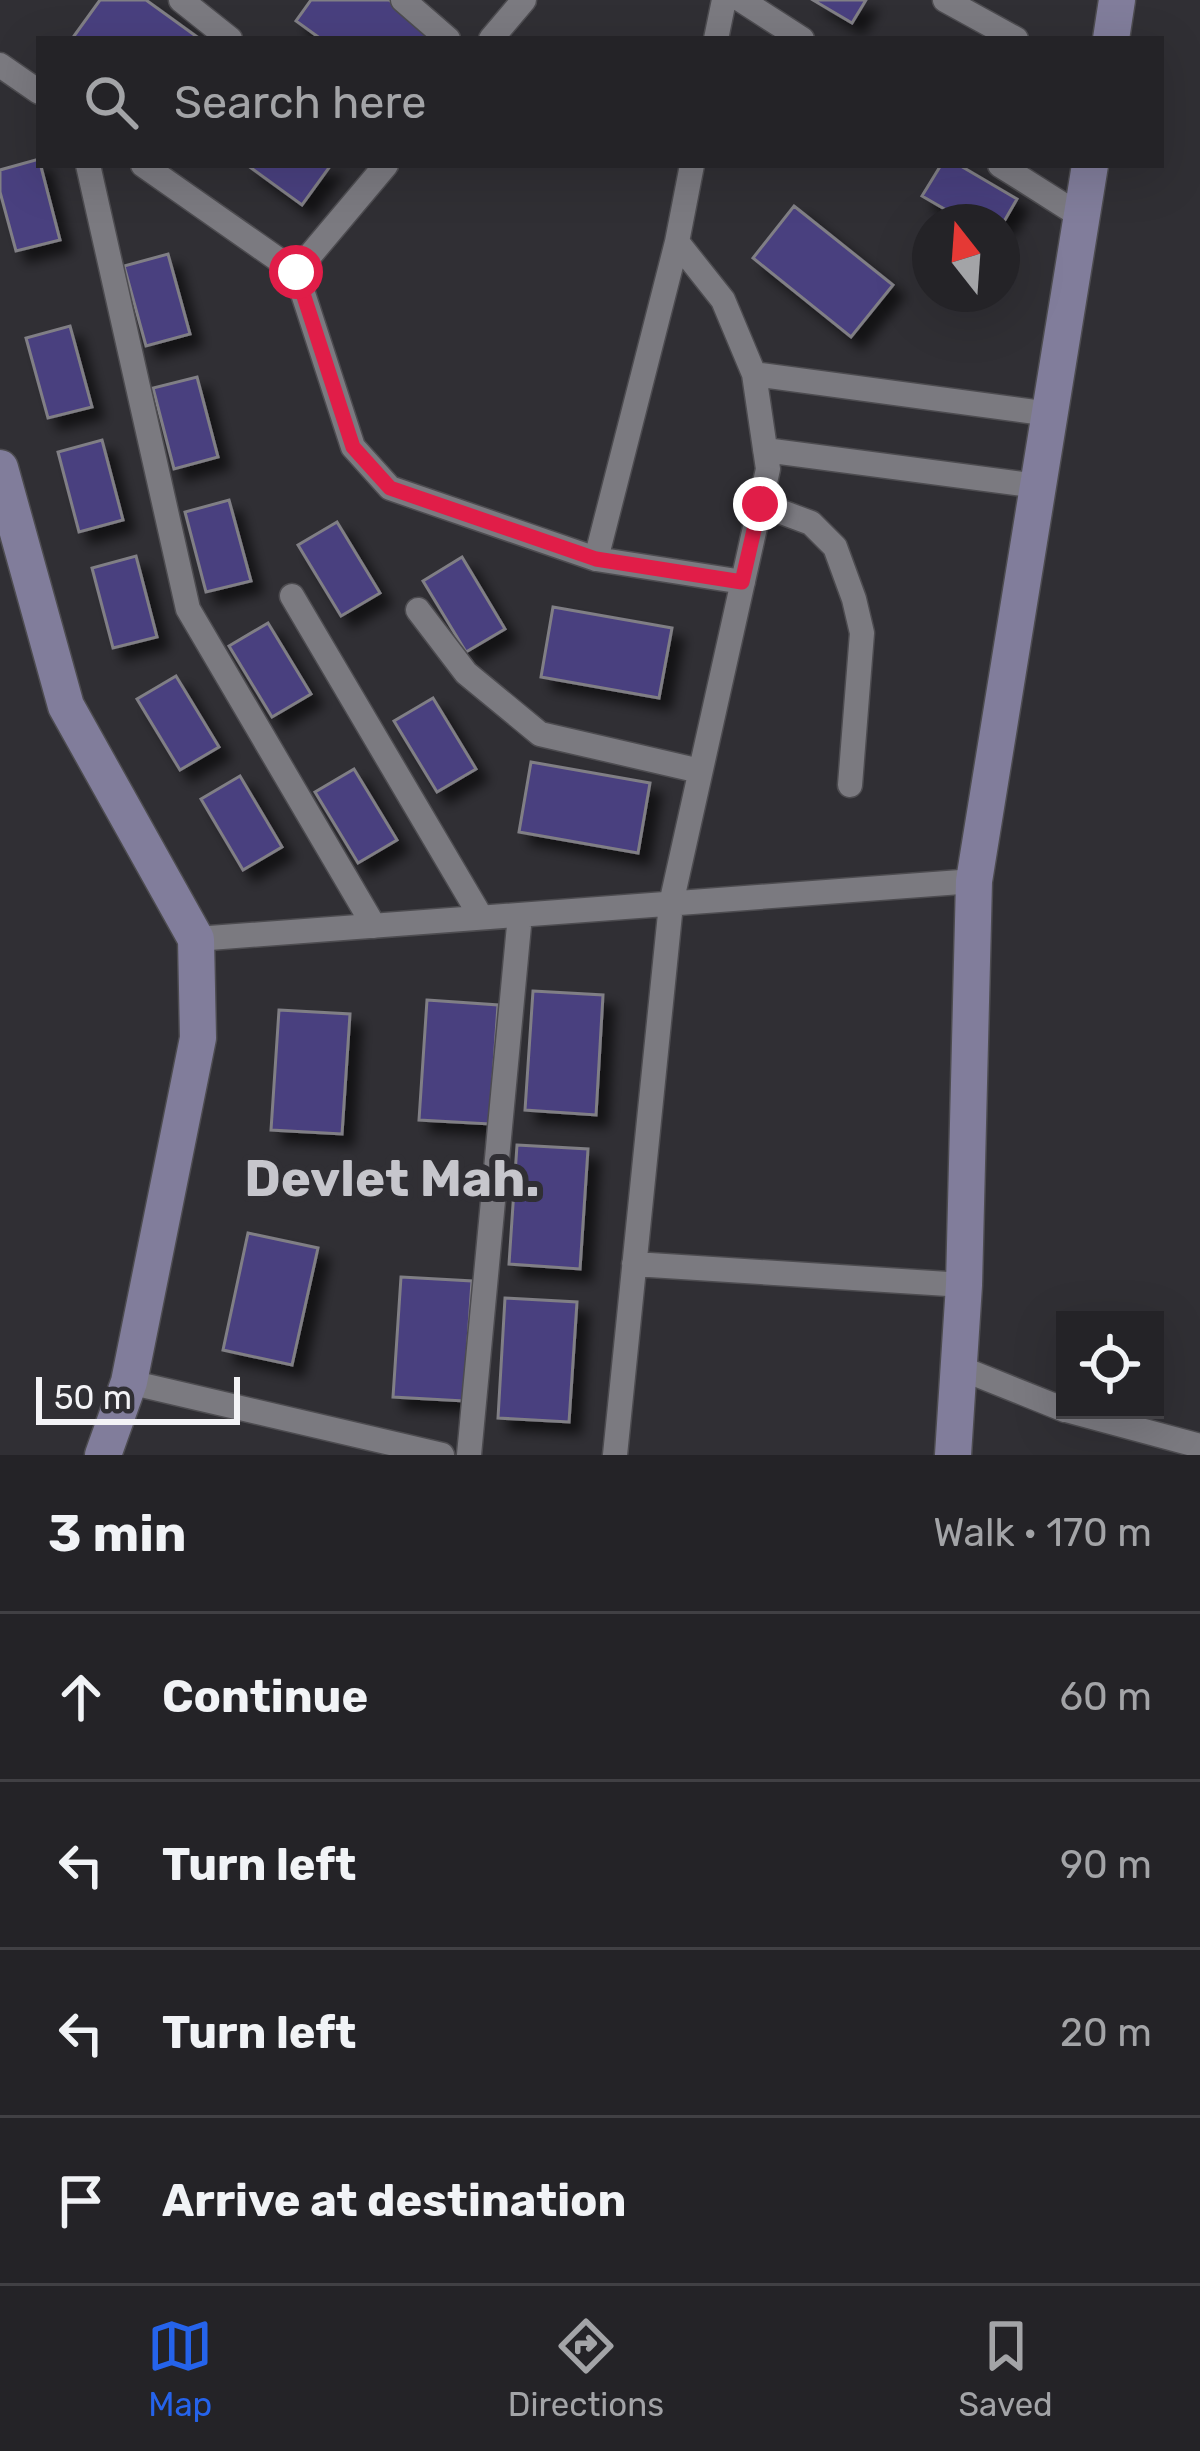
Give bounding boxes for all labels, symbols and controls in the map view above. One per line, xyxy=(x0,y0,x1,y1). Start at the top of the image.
search box xyxy=(36,36,1164,168)
icon: search xyxy=(78,69,144,135)
text: Search here xyxy=(174,76,426,129)
north arrow xyxy=(912,204,1020,312)
route start xyxy=(269,245,323,299)
route end xyxy=(733,477,787,531)
district label: Devlet Mah. xyxy=(244,1148,540,1209)
map controls xyxy=(1056,1311,1164,1419)
button: locate xyxy=(1056,1311,1164,1419)
scale bar xyxy=(36,1371,240,1424)
text: 50 m xyxy=(54,1378,132,1417)
text: 3 min xyxy=(48,1503,187,1564)
text: Walk · 170 m xyxy=(933,1510,1152,1556)
icon: ahead xyxy=(48,1664,114,1730)
text: Continue xyxy=(162,1670,368,1723)
text: 60 m xyxy=(1059,1674,1152,1720)
icon: left xyxy=(48,1832,114,1898)
text: Turn left xyxy=(162,1838,356,1891)
text: 90 m xyxy=(1060,1842,1152,1888)
icon: left xyxy=(48,2000,114,2066)
text: Turn left xyxy=(162,2006,356,2059)
text: 20 m xyxy=(1060,2010,1152,2056)
icon: arrive xyxy=(48,2168,114,2234)
text: Arrive at destination xyxy=(162,2174,627,2227)
tab: Map xyxy=(147,2313,213,2424)
tab: Directions xyxy=(508,2313,664,2424)
tab: Saved xyxy=(959,2313,1053,2424)

